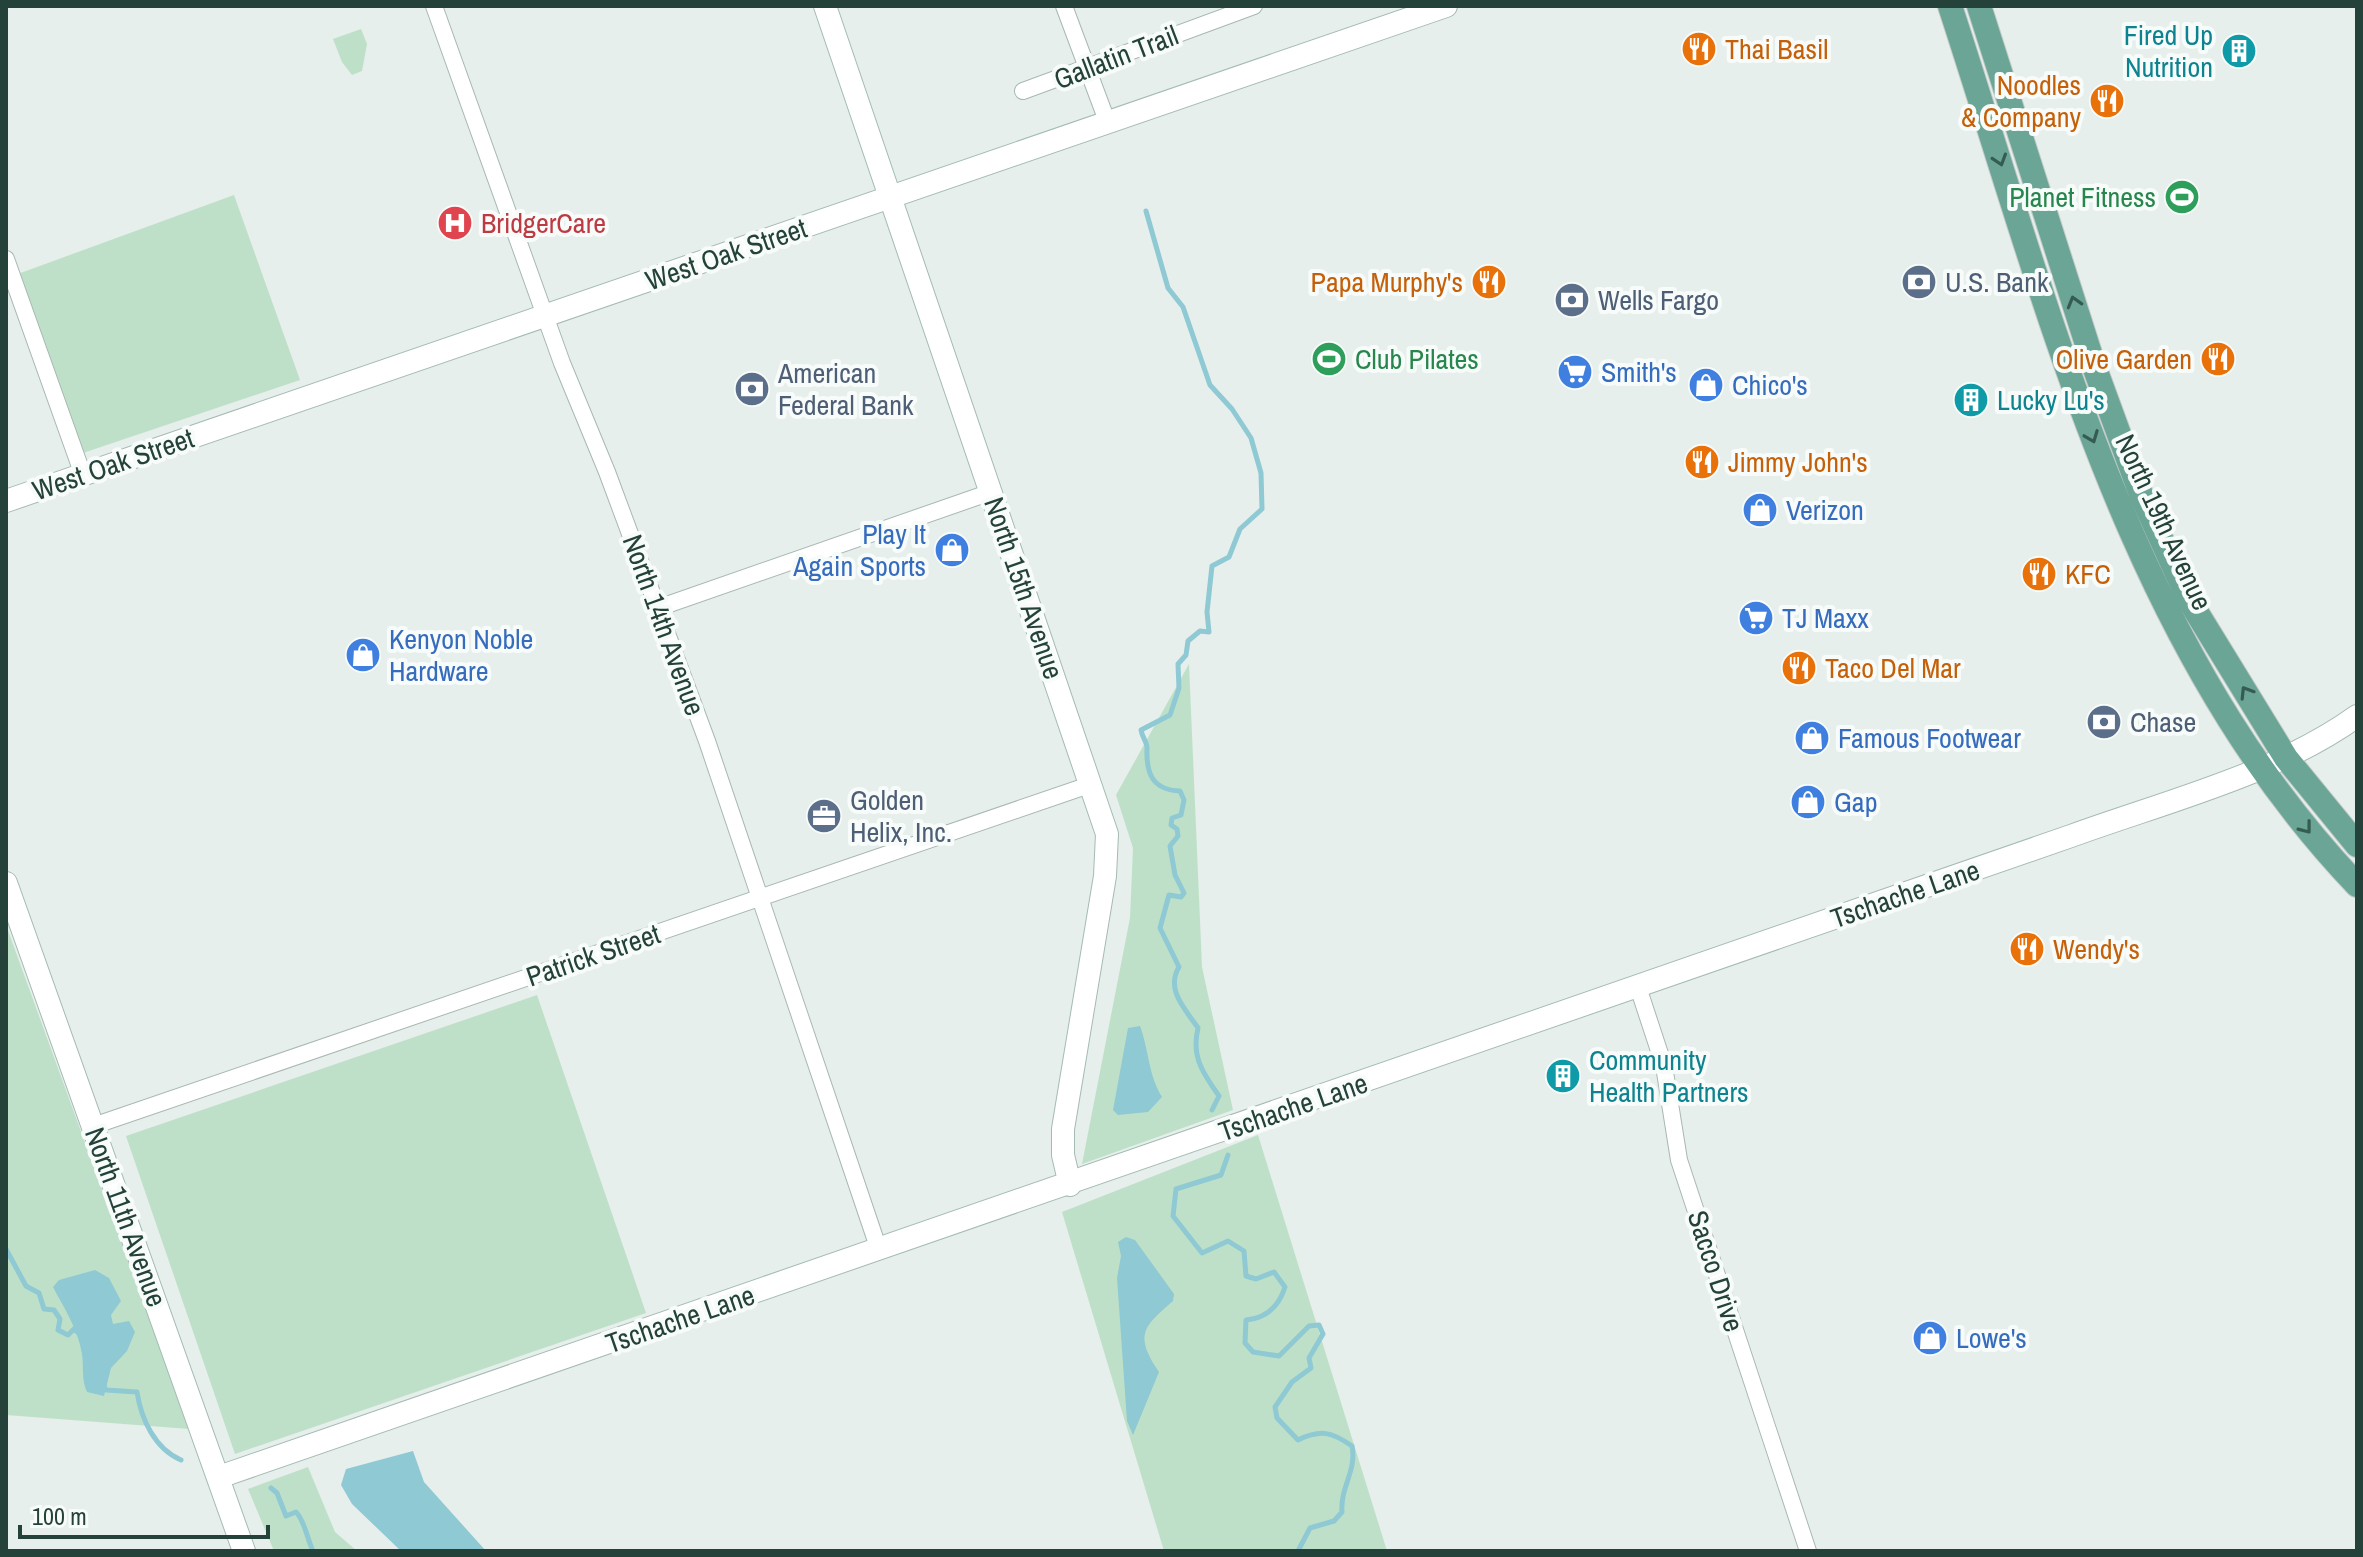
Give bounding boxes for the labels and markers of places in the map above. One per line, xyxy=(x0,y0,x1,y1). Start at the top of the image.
place label: Fired Up Nutrition xyxy=(2124,16,2213,86)
restaurant icon: Thai Basil xyxy=(1680,30,1718,68)
place label: Thai Basil xyxy=(1725,30,1828,68)
building icon: Fired Up Nutrition xyxy=(2220,32,2258,70)
place label: Noodles & Company xyxy=(1961,66,2082,136)
restaurant icon: Noodles & Company xyxy=(2088,82,2126,120)
place label: Planet Fitness xyxy=(2009,178,2156,216)
sports icon: Planet Fitness xyxy=(2163,178,2201,216)
hospital icon: BridgerCare xyxy=(436,204,474,242)
place label: BridgerCare xyxy=(481,204,606,242)
place label: Papa Murphy's xyxy=(1311,263,1463,301)
restaurant icon: Papa Murphy's xyxy=(1470,263,1508,301)
bank icon: U.S. Bank xyxy=(1900,263,1938,301)
place label: U.S. Bank xyxy=(1945,263,2049,301)
bank icon: Wells Fargo xyxy=(1553,281,1591,319)
place label: Wells Fargo xyxy=(1598,281,1719,319)
sports icon: Club Pilates xyxy=(1310,340,1348,378)
place label: Club Pilates xyxy=(1355,340,1479,378)
place label: Olive Garden xyxy=(2055,340,2192,378)
restaurant icon: Olive Garden xyxy=(2199,340,2237,378)
supermarket icon: Smith's xyxy=(1556,353,1594,391)
place label: Smith's xyxy=(1601,353,1677,391)
place label: American Federal Bank xyxy=(777,354,914,424)
shop icon: Chico's xyxy=(1687,366,1725,404)
place label: Chico's xyxy=(1732,366,1808,404)
bank icon: American Federal Bank xyxy=(733,370,771,408)
building icon: Lucky Lu's xyxy=(1952,381,1990,419)
place label: Lucky Lu's xyxy=(1997,381,2105,419)
restaurant icon: Jimmy John's xyxy=(1683,443,1721,481)
place label: Jimmy John's xyxy=(1728,443,1868,481)
shop icon: Verizon xyxy=(1741,491,1779,529)
place label: Verizon xyxy=(1786,491,1864,529)
place label: Play It Again Sports xyxy=(792,515,926,585)
shop icon: Play It Again Sports xyxy=(933,531,971,569)
restaurant icon: KFC xyxy=(2020,555,2058,593)
place label: KFC xyxy=(2065,555,2111,593)
supermarket icon: TJ Maxx xyxy=(1737,599,1775,637)
place label: TJ Maxx xyxy=(1782,599,1869,637)
place label: Kenyon Noble Hardware xyxy=(389,620,533,690)
shop icon: Kenyon Noble Hardware xyxy=(344,636,382,674)
restaurant icon: Taco Del Mar xyxy=(1780,649,1818,687)
place label: Taco Del Mar xyxy=(1825,649,1961,687)
bank icon: Chase xyxy=(2085,703,2123,741)
place label: Chase xyxy=(2130,703,2196,741)
shop icon: Famous Footwear xyxy=(1793,719,1831,757)
place label: Famous Footwear xyxy=(1838,719,2021,757)
place label: Golden Helix, Inc. xyxy=(850,781,952,851)
shop icon: Gap xyxy=(1789,783,1827,821)
place label: Gap xyxy=(1834,783,1877,821)
office icon: Golden Helix, Inc. xyxy=(805,797,843,835)
restaurant icon: Wendy's xyxy=(2008,930,2046,968)
place label: Wendy's xyxy=(2053,930,2140,968)
place label: Community Health Partners xyxy=(1589,1041,1749,1111)
building icon: Community Health Partners xyxy=(1544,1057,1582,1095)
shop icon: Lowe's xyxy=(1911,1319,1949,1357)
place label: Lowe's xyxy=(1956,1319,2027,1357)

